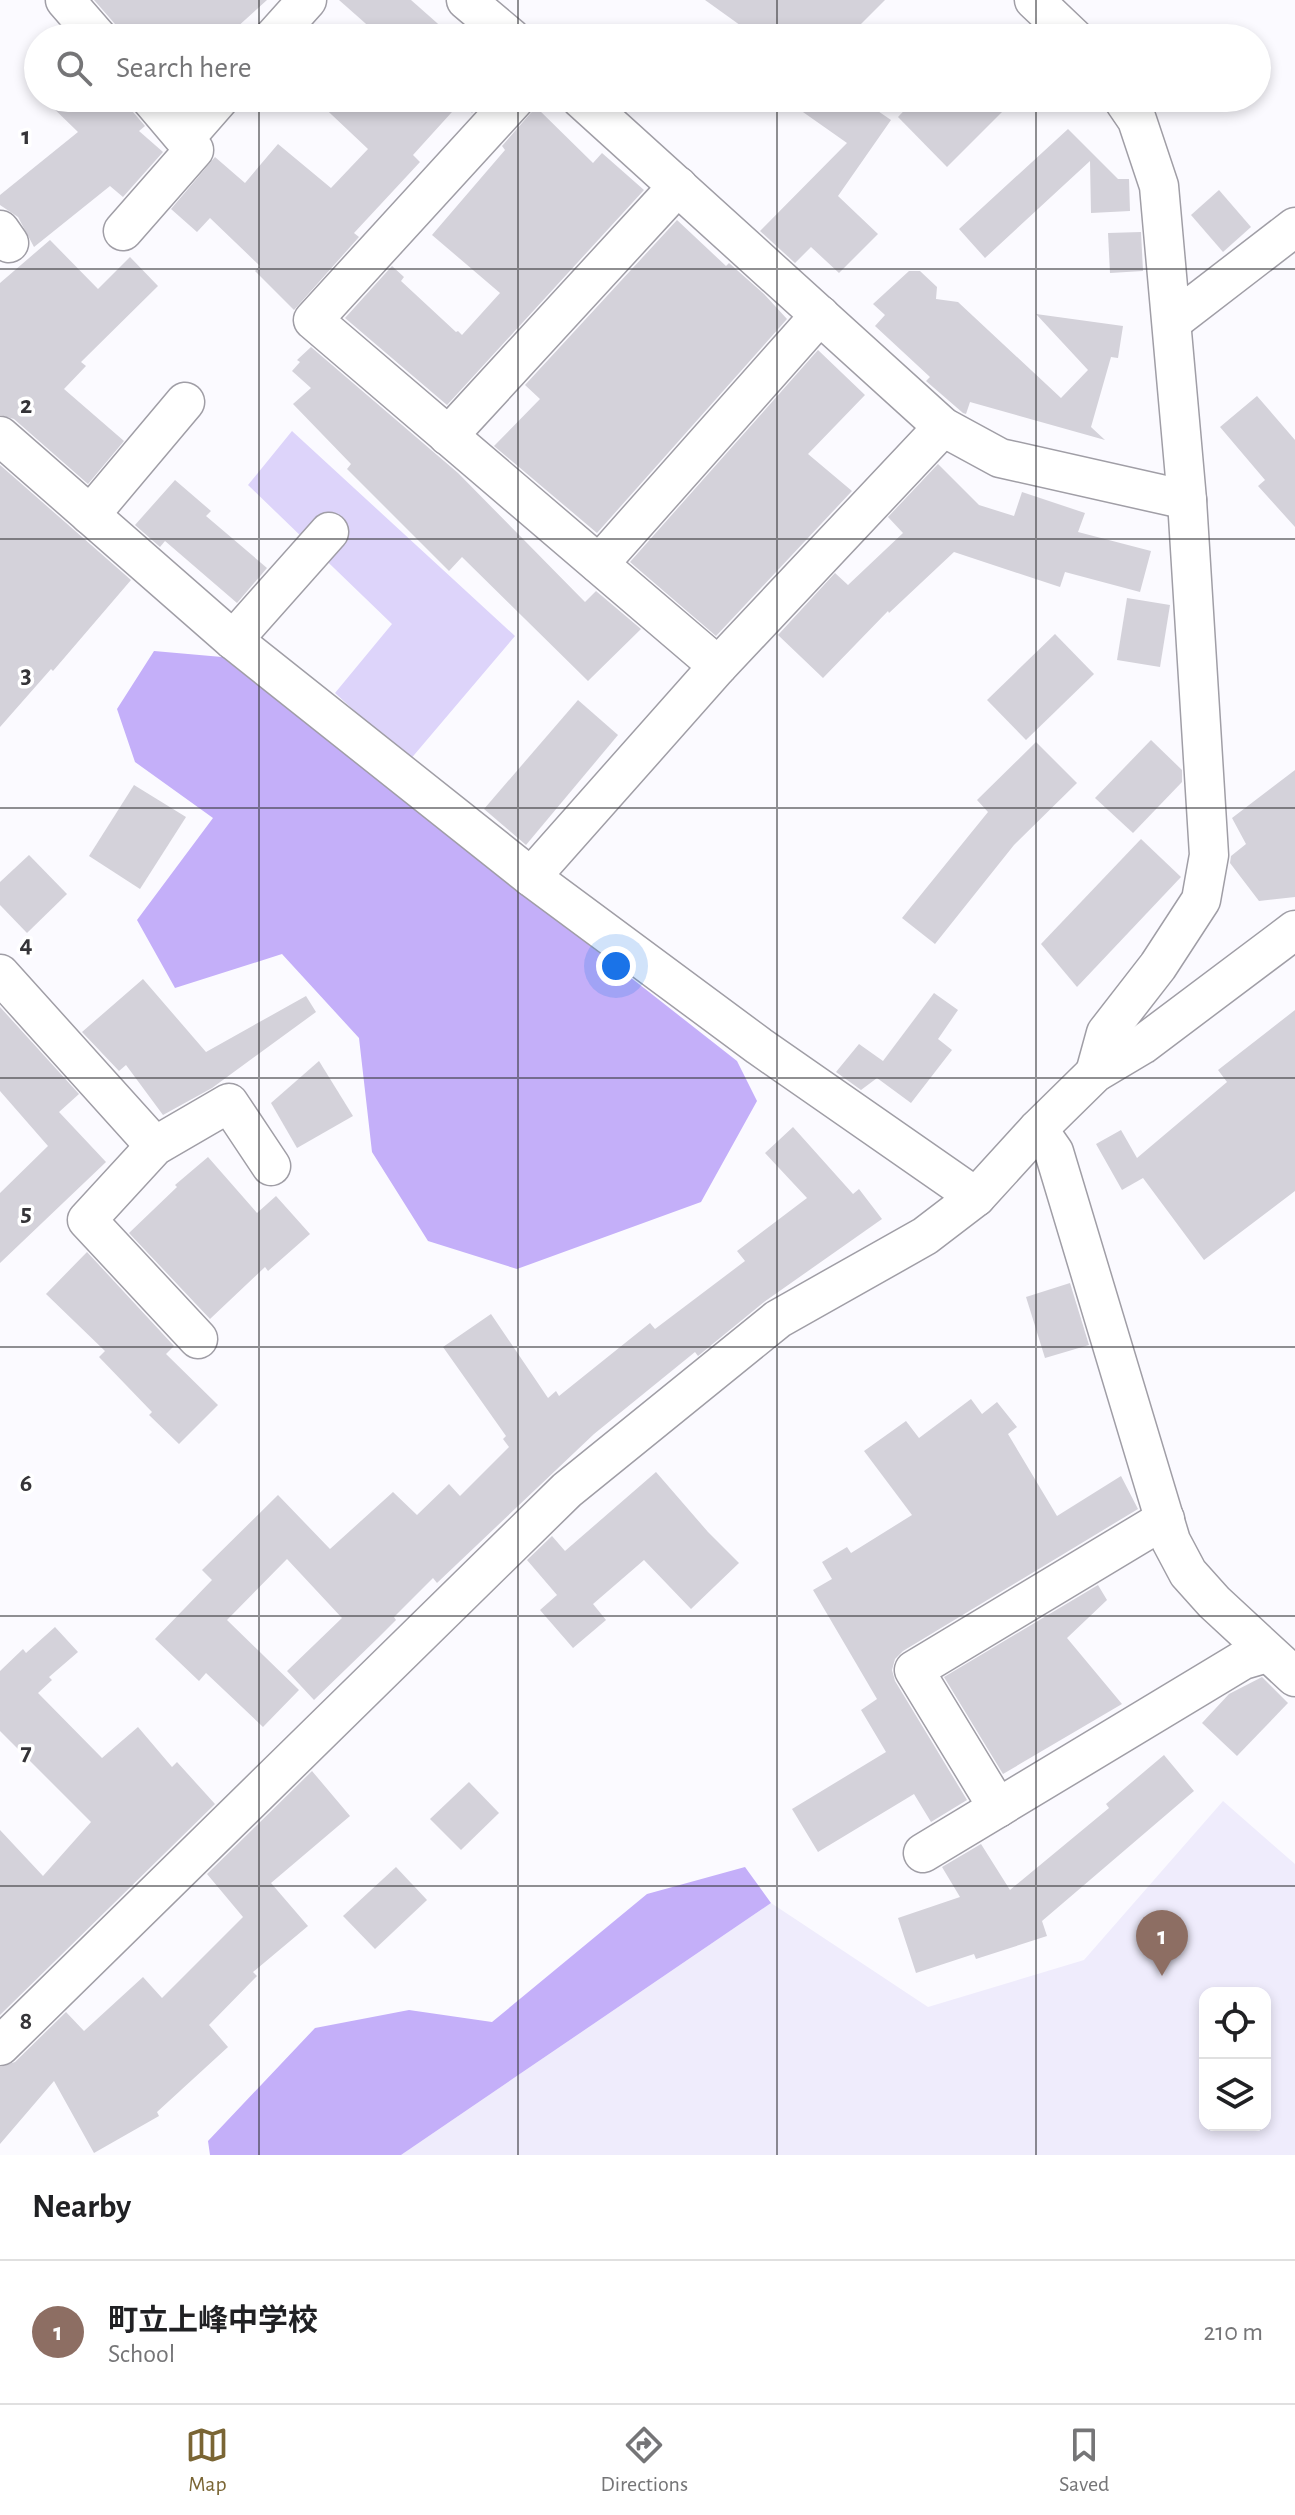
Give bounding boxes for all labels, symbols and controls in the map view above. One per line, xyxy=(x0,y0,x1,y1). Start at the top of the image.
search box xyxy=(24,24,1271,112)
icon: search xyxy=(52,46,96,90)
text: Search here xyxy=(116,53,252,83)
text: 1 xyxy=(21,123,31,149)
text: 2 xyxy=(20,392,32,418)
text: 3 xyxy=(20,662,32,688)
text: 4 xyxy=(19,931,33,957)
your location xyxy=(596,946,636,986)
text: 5 xyxy=(20,1200,32,1226)
text: 6 xyxy=(20,1470,32,1496)
text: 7 xyxy=(20,1739,32,1765)
pin: 1 xyxy=(1136,1910,1188,1976)
map controls xyxy=(1199,1987,1271,2131)
button: locate xyxy=(1199,1987,1271,2059)
text: 8 xyxy=(20,2008,32,2034)
button: layers xyxy=(1199,2059,1271,2131)
text: Nearby xyxy=(32,2190,131,2224)
text: 町立上峰中学校 xyxy=(108,2306,318,2336)
text: 1 xyxy=(53,2319,63,2345)
text: 210 m xyxy=(1203,2319,1263,2345)
text: School xyxy=(108,2341,175,2367)
tab: Map xyxy=(185,2423,229,2497)
tab: Directions xyxy=(600,2423,688,2497)
tab: Saved xyxy=(1059,2423,1109,2497)

